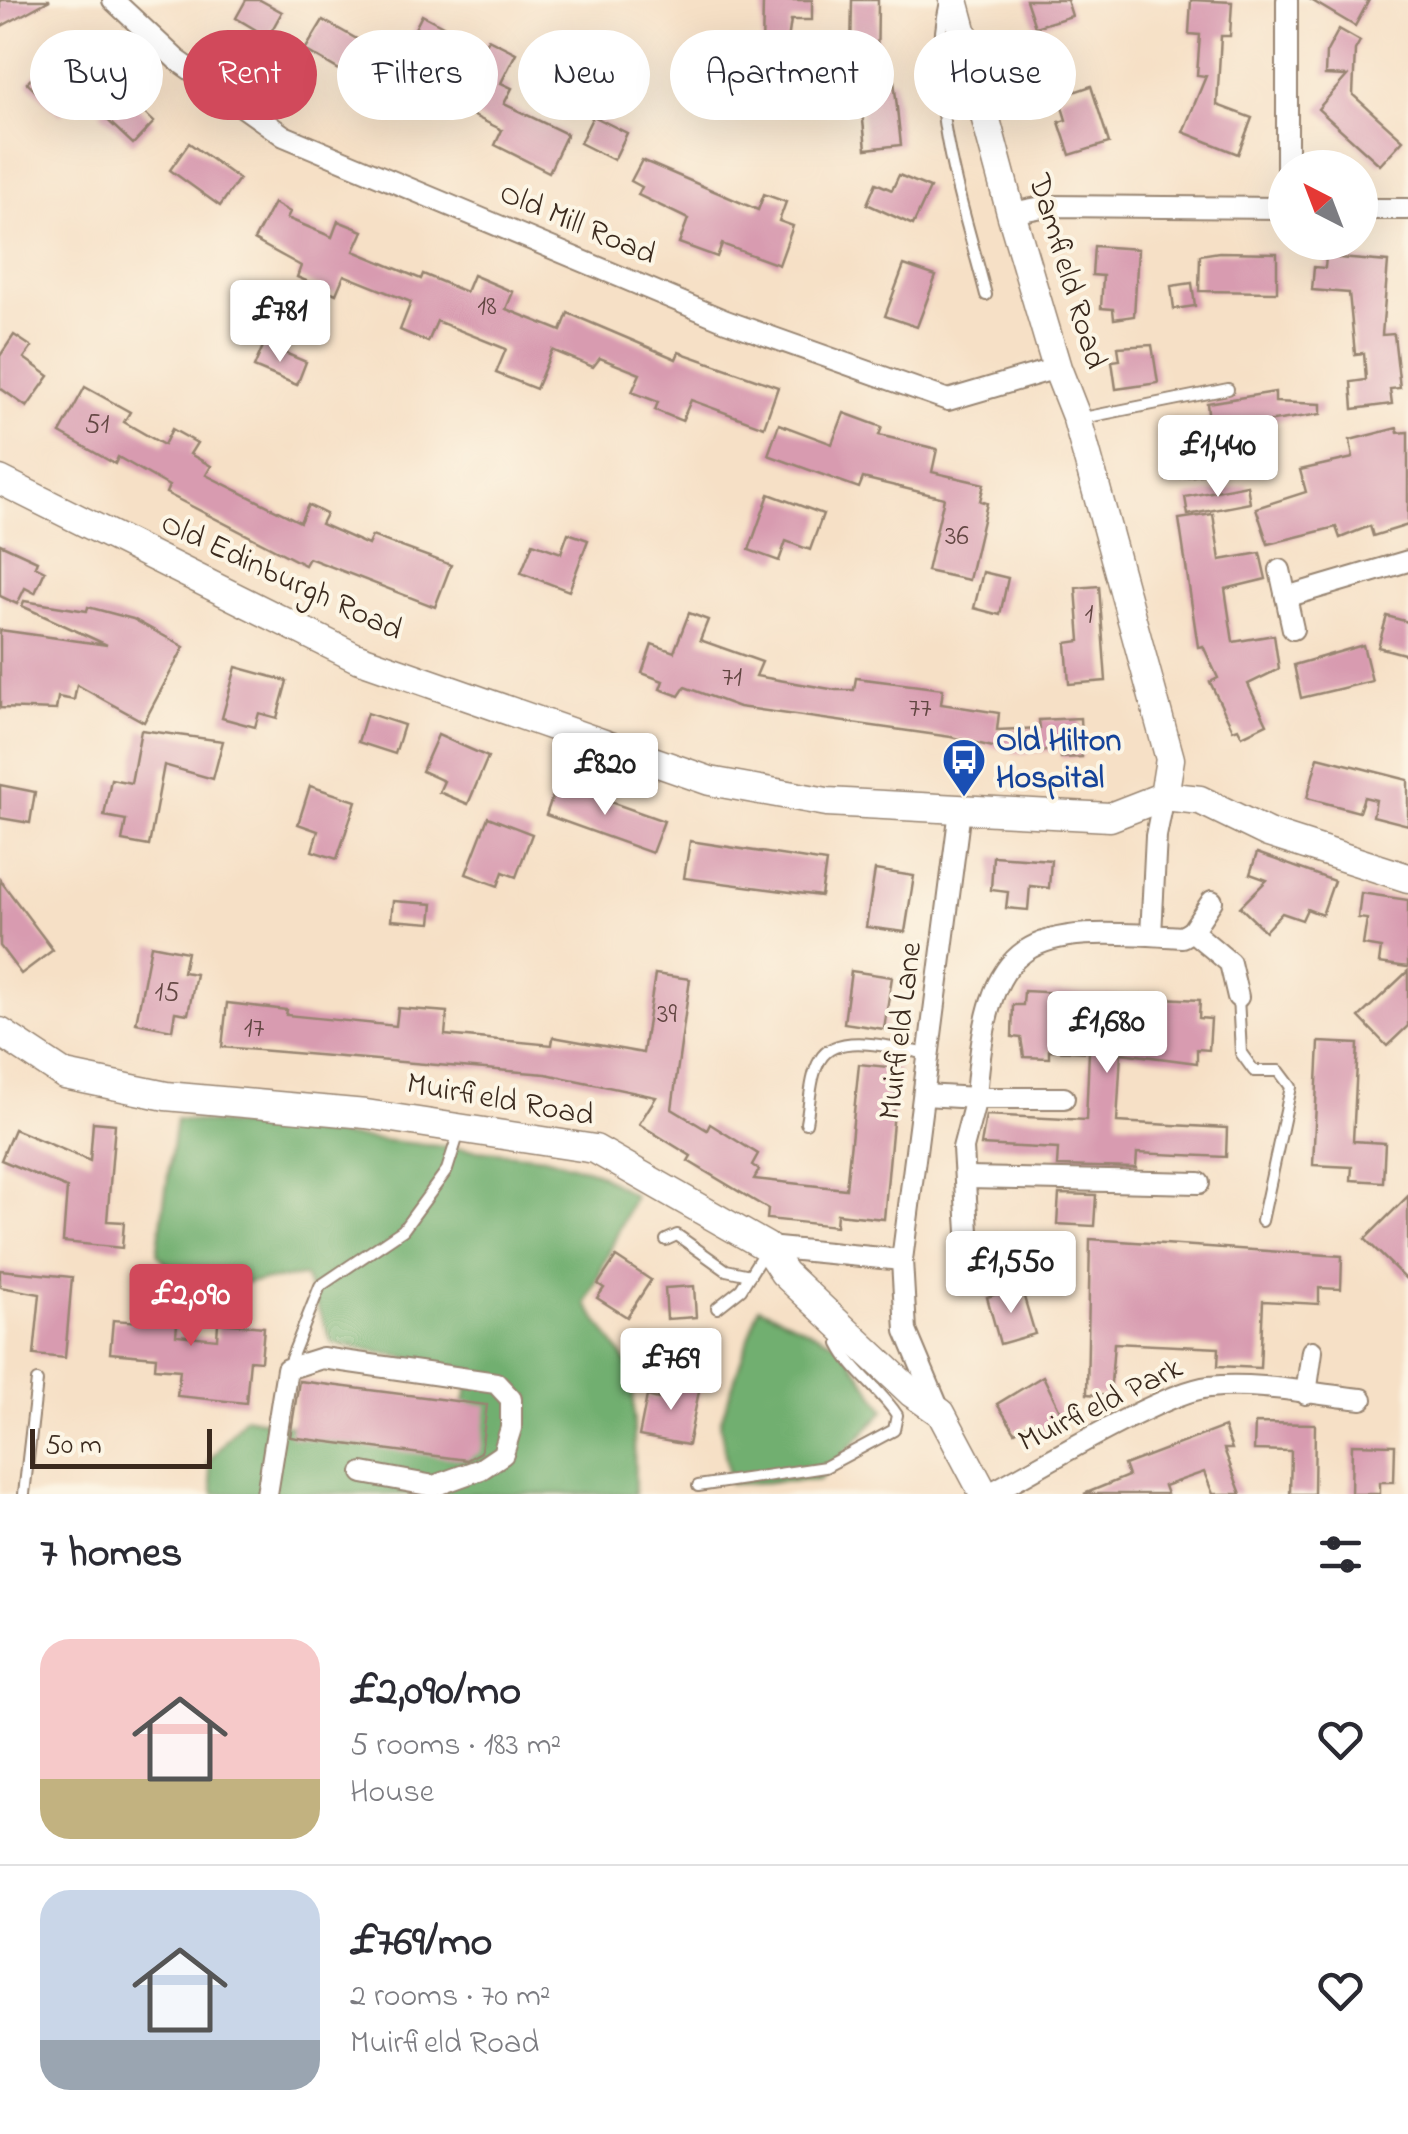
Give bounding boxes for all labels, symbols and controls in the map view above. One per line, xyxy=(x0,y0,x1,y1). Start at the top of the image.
chip: Buy xyxy=(30,30,163,120)
chip: Rent xyxy=(183,30,317,120)
chip: Filters xyxy=(337,30,498,120)
chip: New xyxy=(518,30,650,120)
chip: Apartment xyxy=(670,30,894,120)
chip: House xyxy=(914,30,1076,120)
north arrow xyxy=(1268,150,1378,260)
map controls xyxy=(1268,150,1378,260)
street label: Damfield Road xyxy=(1014,168,1118,375)
street label: Old Mill Road xyxy=(491,171,663,279)
pin: £781 xyxy=(221,280,339,365)
house number: 18 xyxy=(477,287,497,328)
text: £781 xyxy=(252,289,308,336)
house number: 51 xyxy=(85,405,110,446)
pin: £1,440 xyxy=(1137,415,1299,500)
text: £1,440 xyxy=(1180,424,1256,471)
street label: Old Edinburgh Road xyxy=(152,501,410,655)
house number: 36 xyxy=(945,517,969,558)
house number: 1 xyxy=(1085,595,1094,636)
house number: 71 xyxy=(722,658,742,699)
house number: 77 xyxy=(908,689,932,730)
place label: Old Hilton Hospital xyxy=(996,719,1122,803)
pin: £820 xyxy=(546,733,664,818)
bus stop icon: Old Hilton Hospital xyxy=(941,737,987,798)
text: £820 xyxy=(574,742,636,789)
street label: Muirfield Lane xyxy=(868,939,936,1123)
house number: 15 xyxy=(155,973,179,1014)
pin: £1,680 xyxy=(1026,991,1188,1076)
house number: 39 xyxy=(657,995,678,1036)
text: £1,680 xyxy=(1069,1000,1145,1047)
house number: 17 xyxy=(244,1009,265,1050)
street label: Muirfield Road xyxy=(403,1061,597,1141)
pin: £1,550 xyxy=(930,1231,1092,1316)
text: £1,550 xyxy=(968,1240,1054,1287)
pin: £2,090 xyxy=(110,1264,272,1349)
text: £2,090 xyxy=(152,1273,230,1320)
pin: £769 xyxy=(612,1328,730,1413)
text: £769 xyxy=(642,1337,700,1384)
street label: Muirfield Park xyxy=(1011,1346,1192,1466)
scale bar xyxy=(30,1424,212,1468)
text: 50 m xyxy=(45,1426,102,1467)
text: 7 homes xyxy=(40,1524,182,1585)
icon: filters xyxy=(1313,1527,1368,1582)
text: £2,090/mo xyxy=(350,1662,521,1723)
icon: home xyxy=(120,1679,240,1799)
icon: heart xyxy=(1313,1712,1368,1767)
text: 5 rooms · 183 m² xyxy=(350,1723,561,1770)
text: House xyxy=(350,1770,434,1817)
text: £769/mo xyxy=(350,1913,492,1974)
icon: home xyxy=(120,1930,240,2050)
icon: heart xyxy=(1313,1963,1368,2018)
text: 2 rooms · 70 m² xyxy=(350,1974,550,2021)
text: Muirfield Road xyxy=(350,2021,539,2068)

